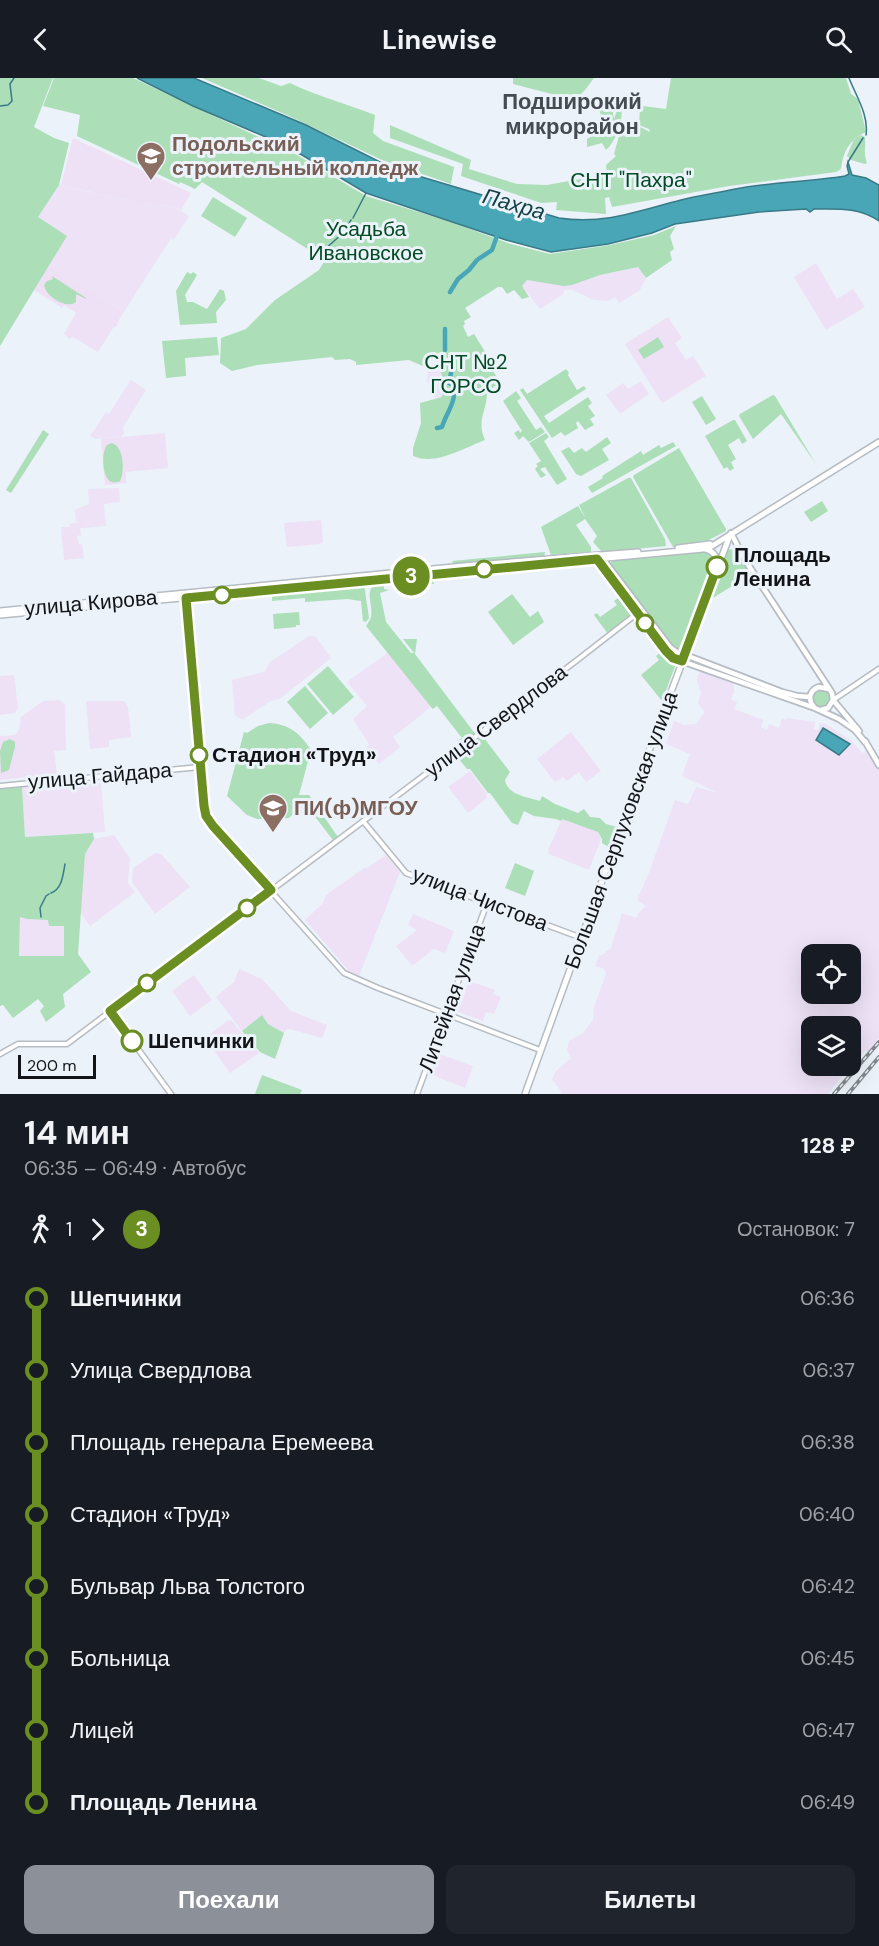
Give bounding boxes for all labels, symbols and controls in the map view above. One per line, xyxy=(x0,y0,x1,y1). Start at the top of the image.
text: Linewise xyxy=(382,22,497,57)
icon: back xyxy=(24,23,57,56)
icon: search xyxy=(822,23,855,56)
district label: Подширокий микрорайон xyxy=(502,87,642,141)
place label: Подольский строительный колледж xyxy=(172,130,419,182)
school or university icon: Подольский строительный колледж xyxy=(135,140,167,182)
park label: СНТ "Пахра" xyxy=(570,166,692,194)
water label: Пахра xyxy=(479,181,549,227)
park label: Усадьба Ивановское xyxy=(308,215,424,267)
park label: СНТ №2 ГОРСО xyxy=(424,348,508,400)
place label: Площадь Ленина xyxy=(734,541,831,593)
line badge: 3 xyxy=(392,556,430,596)
marker: Площадь Ленина xyxy=(706,556,728,578)
unlabelled marker xyxy=(475,560,493,578)
text: 3 xyxy=(405,562,417,590)
street label: улица Кирова xyxy=(23,583,159,623)
unlabelled marker xyxy=(213,586,231,604)
unlabelled marker xyxy=(636,614,654,632)
street label: улица Свердлова xyxy=(419,658,573,784)
street label: Большая Серпуховская улица xyxy=(558,687,684,973)
place label: Стадион «Труд» xyxy=(212,741,376,769)
marker: Стадион «Труд» xyxy=(190,746,208,764)
street label: улица Гайдара xyxy=(27,756,173,796)
school or university icon: ПИ(ф)МГОУ xyxy=(257,792,289,834)
place label: ПИ(ф)МГОУ xyxy=(294,794,419,822)
street label: улица Чистова xyxy=(408,860,552,938)
unlabelled marker xyxy=(238,899,256,917)
street label: Литейная улица xyxy=(412,919,492,1076)
map controls xyxy=(801,944,861,1076)
button: locate xyxy=(801,944,861,1004)
unlabelled marker xyxy=(138,974,156,992)
button: layers xyxy=(801,1016,861,1076)
place label: Шепчинки xyxy=(148,1027,255,1055)
marker: Шепчинки xyxy=(121,1030,143,1052)
scale bar xyxy=(18,1052,96,1079)
text: 200 m xyxy=(27,1055,76,1076)
text: 14 мин xyxy=(24,1111,130,1154)
text: 128 ₽ xyxy=(801,1131,855,1160)
text: 06:35 – 06:49 · Автобус xyxy=(24,1155,246,1181)
icon: walk xyxy=(24,1213,57,1246)
icon: forward xyxy=(81,1213,114,1246)
text: 3 xyxy=(135,1215,148,1243)
text: 1 xyxy=(66,1216,72,1242)
text: Остановок: 7 xyxy=(737,1216,855,1242)
text: Шепчинки xyxy=(70,1284,182,1313)
text: 06:36 xyxy=(800,1285,855,1311)
text: Улица Свердлова xyxy=(70,1356,251,1385)
text: 06:37 xyxy=(803,1357,855,1383)
text: Площадь генерала Еремеева xyxy=(70,1428,374,1457)
text: 06:38 xyxy=(801,1429,855,1455)
text: Стадион «Труд» xyxy=(70,1500,231,1529)
text: 06:40 xyxy=(799,1501,855,1527)
text: Бульвар Льва Толстого xyxy=(70,1572,305,1601)
text: 06:42 xyxy=(801,1573,855,1599)
text: Больница xyxy=(70,1644,170,1673)
text: 06:45 xyxy=(800,1645,855,1671)
text: Лицeй xyxy=(70,1716,134,1745)
text: 06:47 xyxy=(802,1717,855,1743)
text: Площадь Ленина xyxy=(70,1788,257,1817)
text: 06:49 xyxy=(800,1789,855,1815)
button: Поехали xyxy=(24,1865,434,1934)
button: Билеты xyxy=(446,1865,855,1934)

